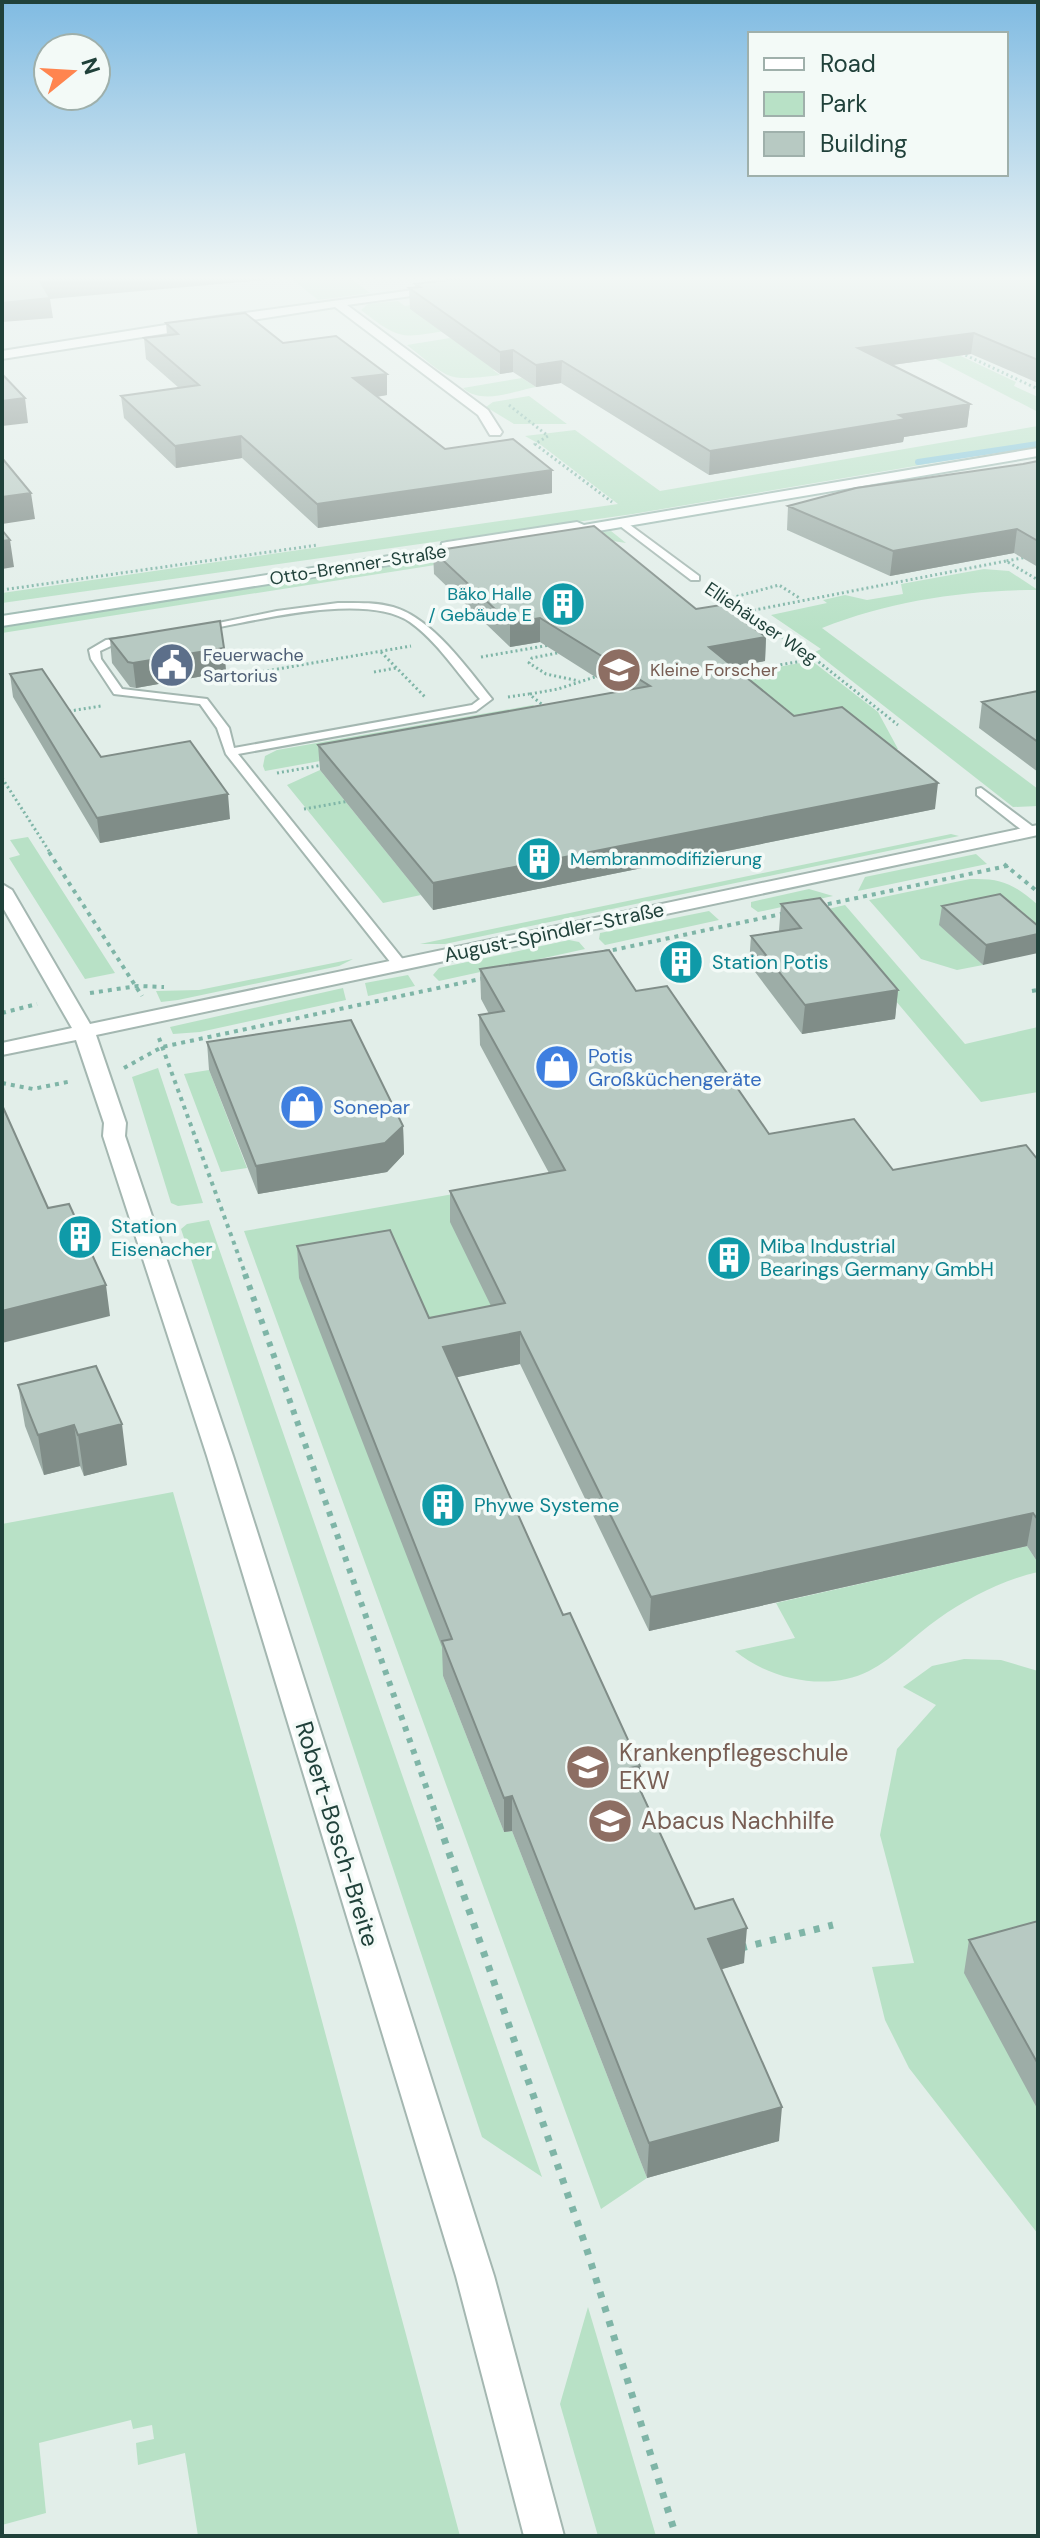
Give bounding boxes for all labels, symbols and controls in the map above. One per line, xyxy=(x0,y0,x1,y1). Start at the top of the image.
north arrow xyxy=(32,32,112,112)
legend xyxy=(748,32,1008,176)
text: Road xyxy=(820,48,876,79)
text: N xyxy=(74,54,107,78)
text: Park xyxy=(820,88,867,119)
text: Building xyxy=(820,128,907,159)
street label: Otto-Brenner-Straße xyxy=(268,539,448,591)
street label: Elliehäuser Weg xyxy=(700,577,822,669)
building icon: Bäko Halle / Gebäude E xyxy=(539,580,587,628)
place label: Bäko Halle / Gebäude E xyxy=(428,582,532,627)
public building icon: Feuerwache Sartorius xyxy=(148,641,196,689)
place label: Feuerwache Sartorius xyxy=(203,643,304,688)
school or university icon: Kleine Forscher xyxy=(595,646,643,694)
place label: Kleine Forscher xyxy=(650,658,778,682)
building icon: Membranmodifizierung xyxy=(515,835,563,883)
place label: Membranmodifizierung xyxy=(570,847,762,871)
street label: August-Spindler-Straße xyxy=(442,896,666,968)
building icon: Station Potis xyxy=(657,938,705,986)
place label: Station Potis xyxy=(712,949,829,975)
shop icon: Potis Großküchengeräte xyxy=(533,1043,581,1091)
place label: Potis Großküchengeräte xyxy=(588,1043,762,1092)
shop icon: Sonepar xyxy=(278,1083,326,1131)
place label: Sonepar xyxy=(333,1094,410,1120)
building icon: Station Eisenacher xyxy=(56,1213,104,1261)
place label: Station Eisenacher xyxy=(111,1213,213,1262)
place label: Miba Industrial Bearings Germany GmbH xyxy=(760,1233,994,1282)
building icon: Miba Industrial Bearings Germany GmbH xyxy=(705,1234,753,1282)
building icon: Phywe Systeme xyxy=(419,1481,467,1529)
place label: Phywe Systeme xyxy=(474,1492,619,1518)
street label: Robert-Bosch-Breite xyxy=(288,1717,387,1950)
place label: Krankenpflegeschule EKW xyxy=(619,1737,848,1796)
school or university icon: Krankenpflegeschule EKW xyxy=(564,1743,612,1791)
school or university icon: Abacus Nachhilfe xyxy=(586,1797,634,1845)
place label: Abacus Nachhilfe xyxy=(641,1805,834,1836)

